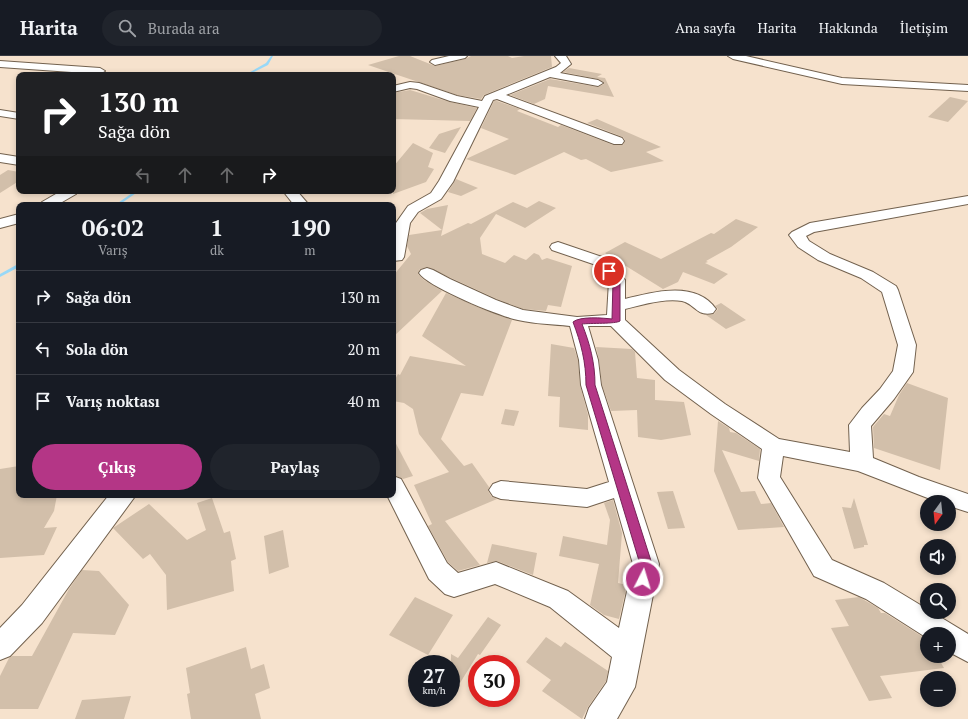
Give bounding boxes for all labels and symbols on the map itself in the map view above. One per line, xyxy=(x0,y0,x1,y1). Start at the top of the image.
pin xyxy=(592,254,626,288)
north arrow xyxy=(920,495,956,531)
position arrow xyxy=(622,558,664,600)
speed limit sign: 30 xyxy=(468,655,520,707)

